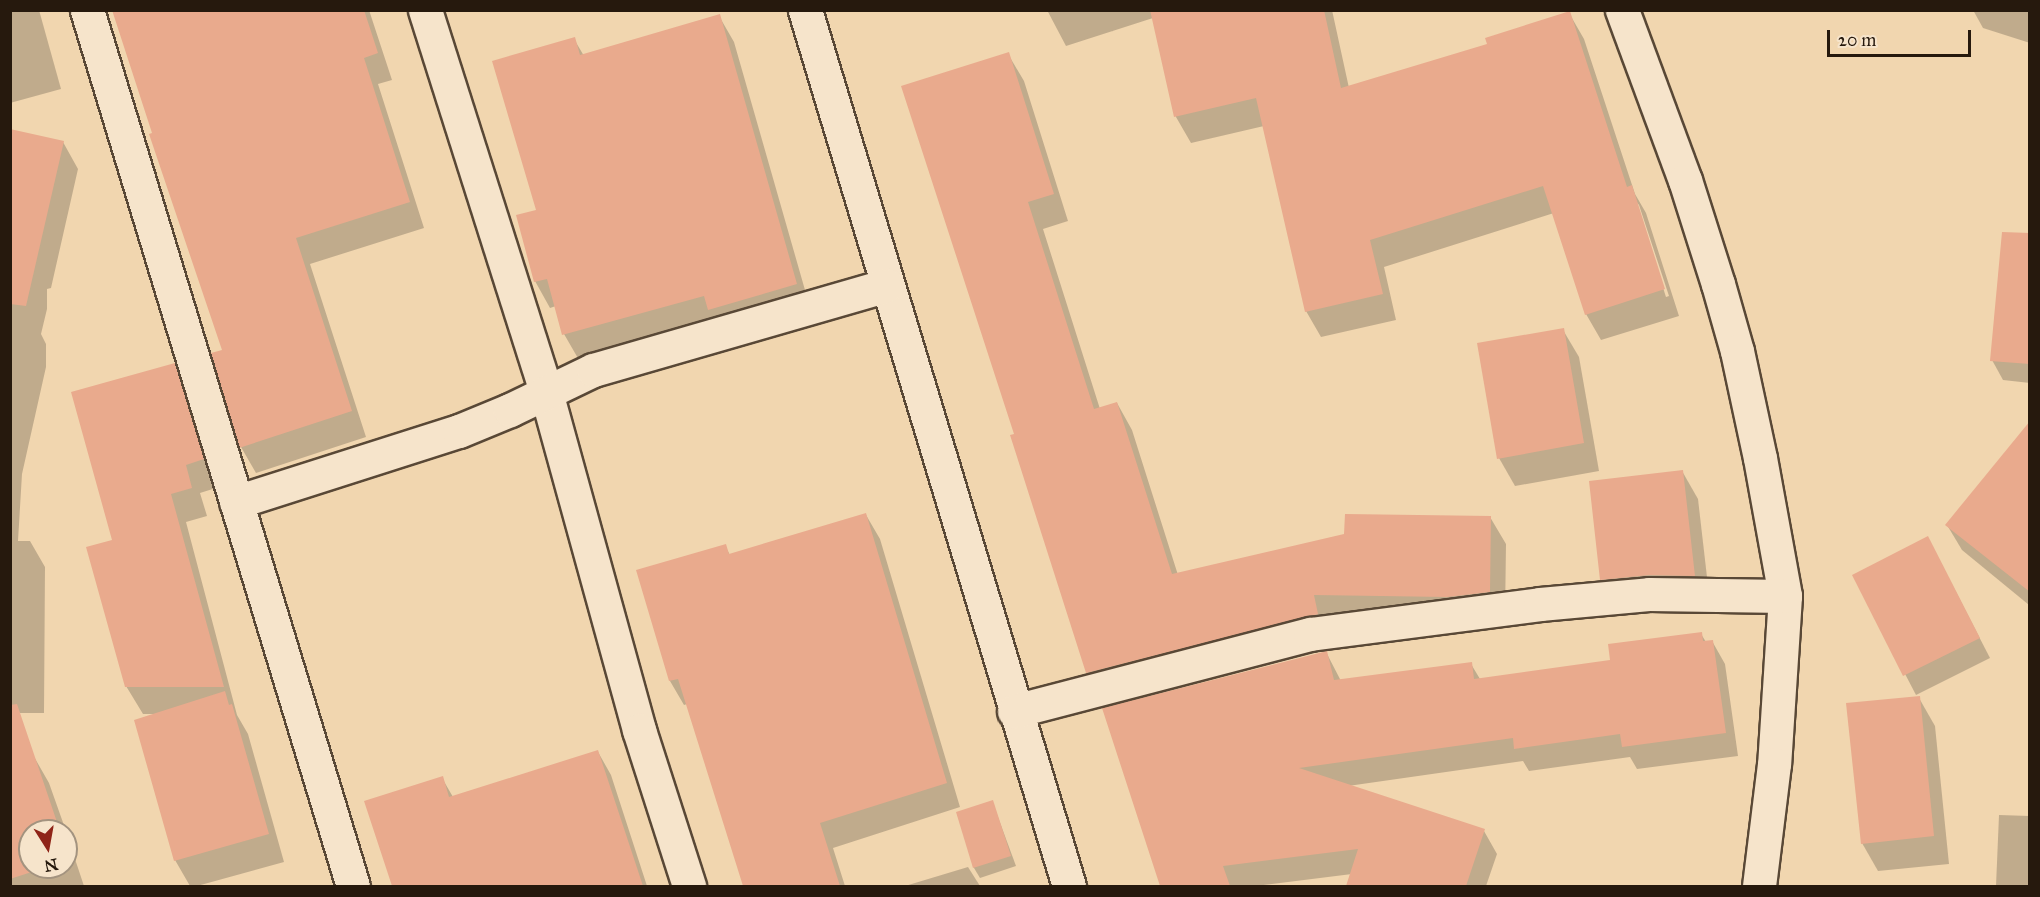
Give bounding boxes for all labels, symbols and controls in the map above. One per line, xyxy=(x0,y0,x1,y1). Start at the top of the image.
scale bar xyxy=(1830,18,1974,56)
text: 20 m xyxy=(1838,29,1876,51)
north arrow xyxy=(18,819,78,879)
text: N xyxy=(43,855,60,876)

